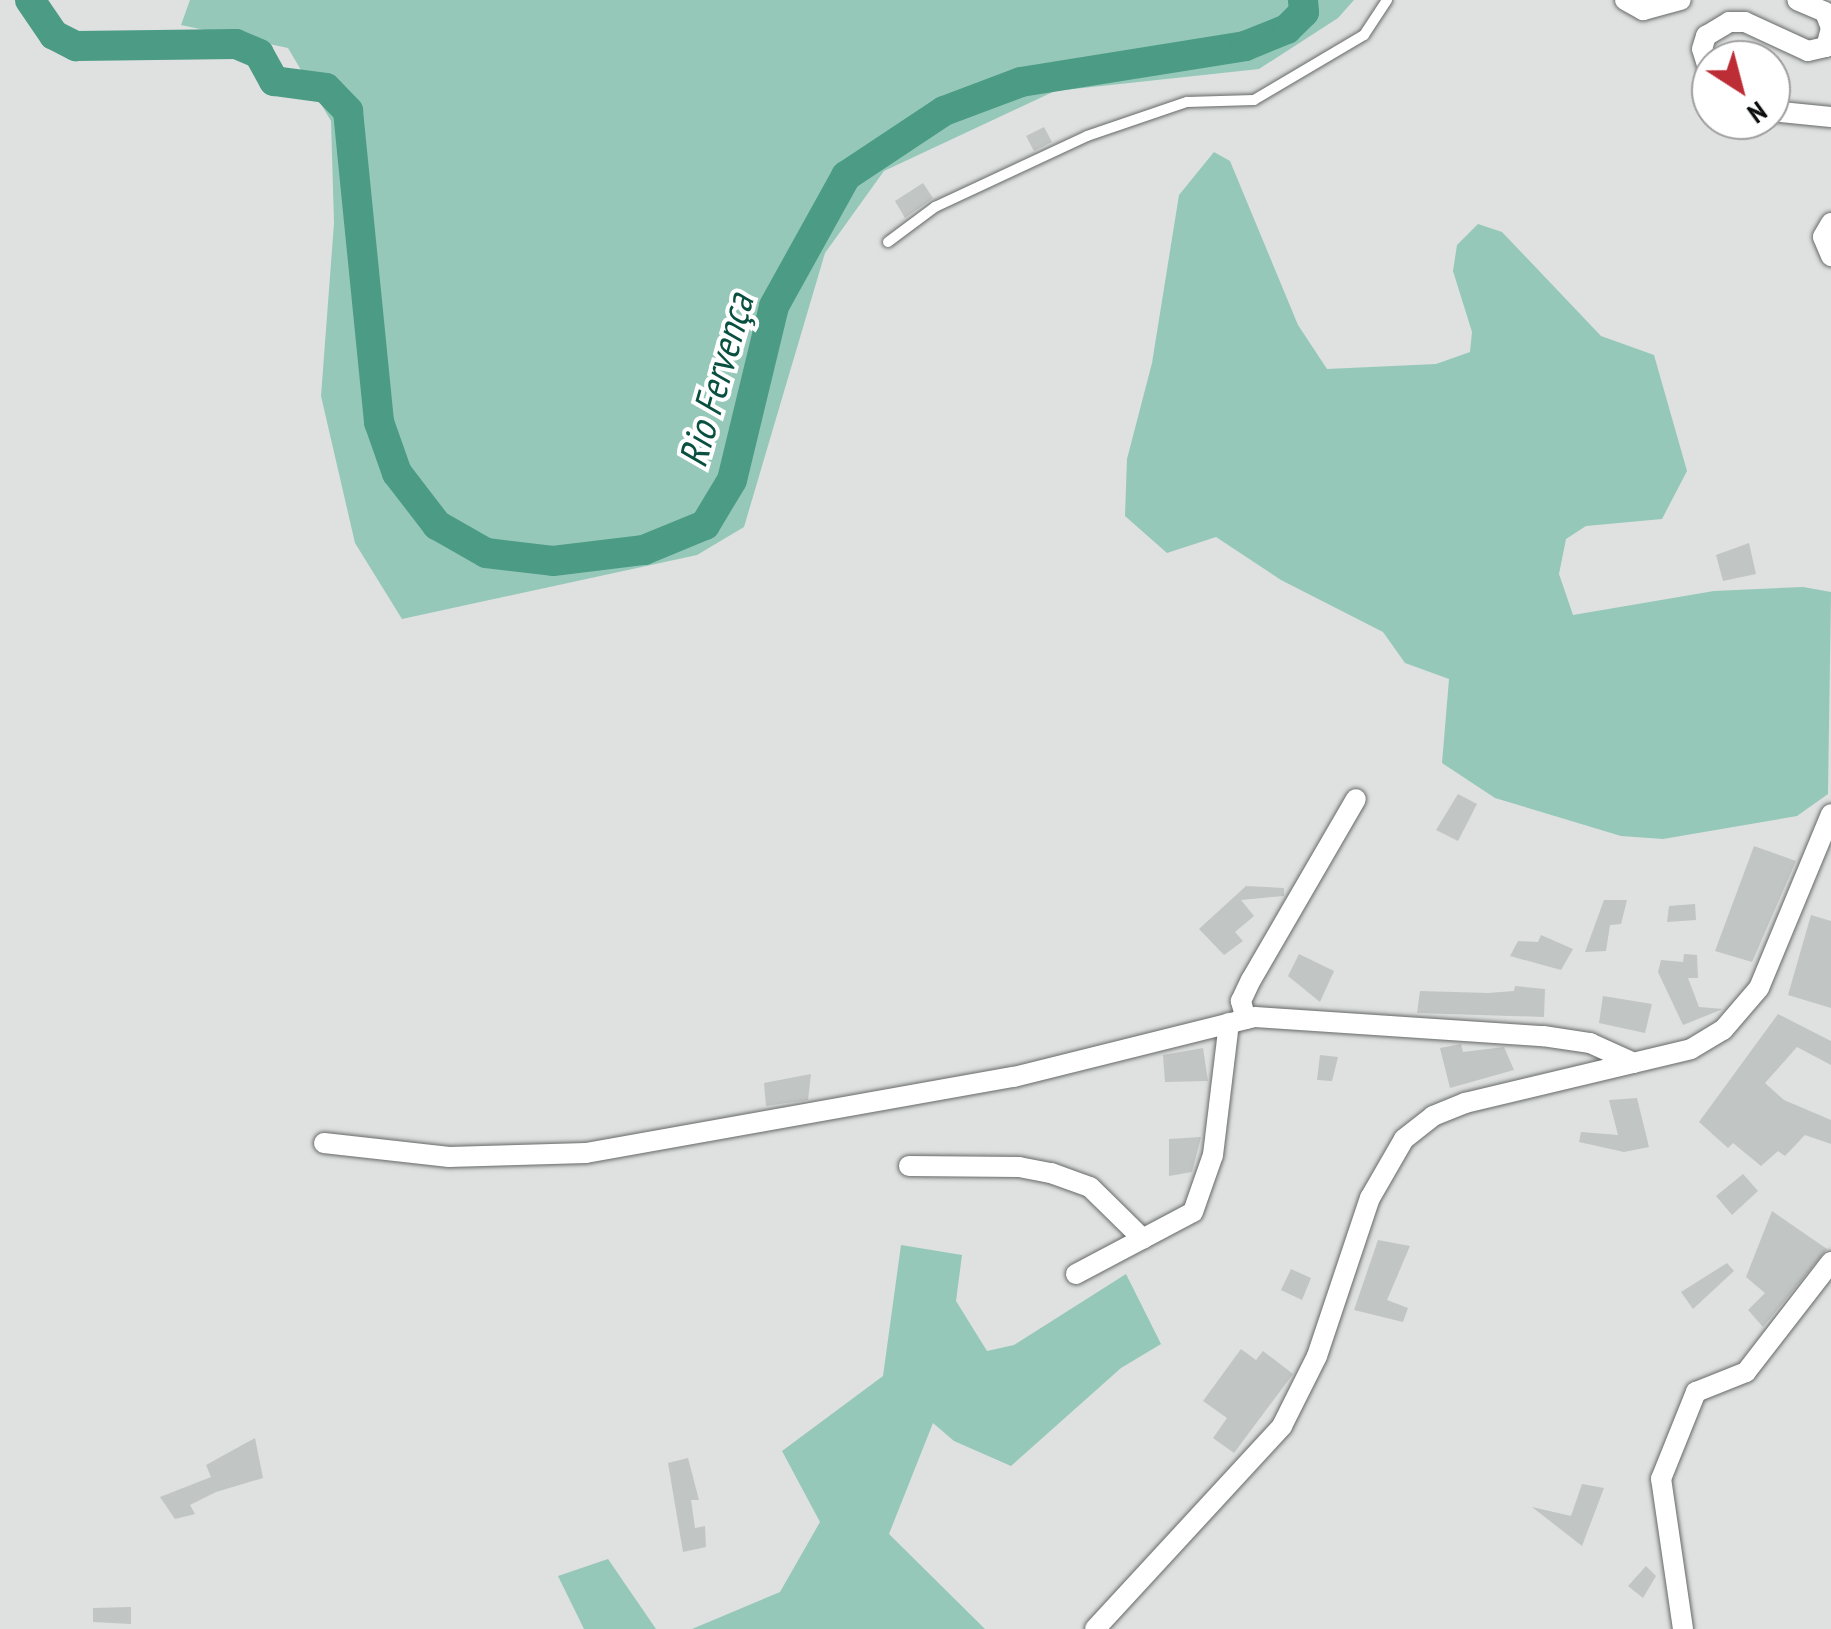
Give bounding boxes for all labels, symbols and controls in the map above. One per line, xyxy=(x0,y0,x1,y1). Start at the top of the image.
north arrow xyxy=(1691,40,1791,140)
text: N xyxy=(1741,94,1775,132)
water label: Rio Fervença xyxy=(667,288,763,472)

